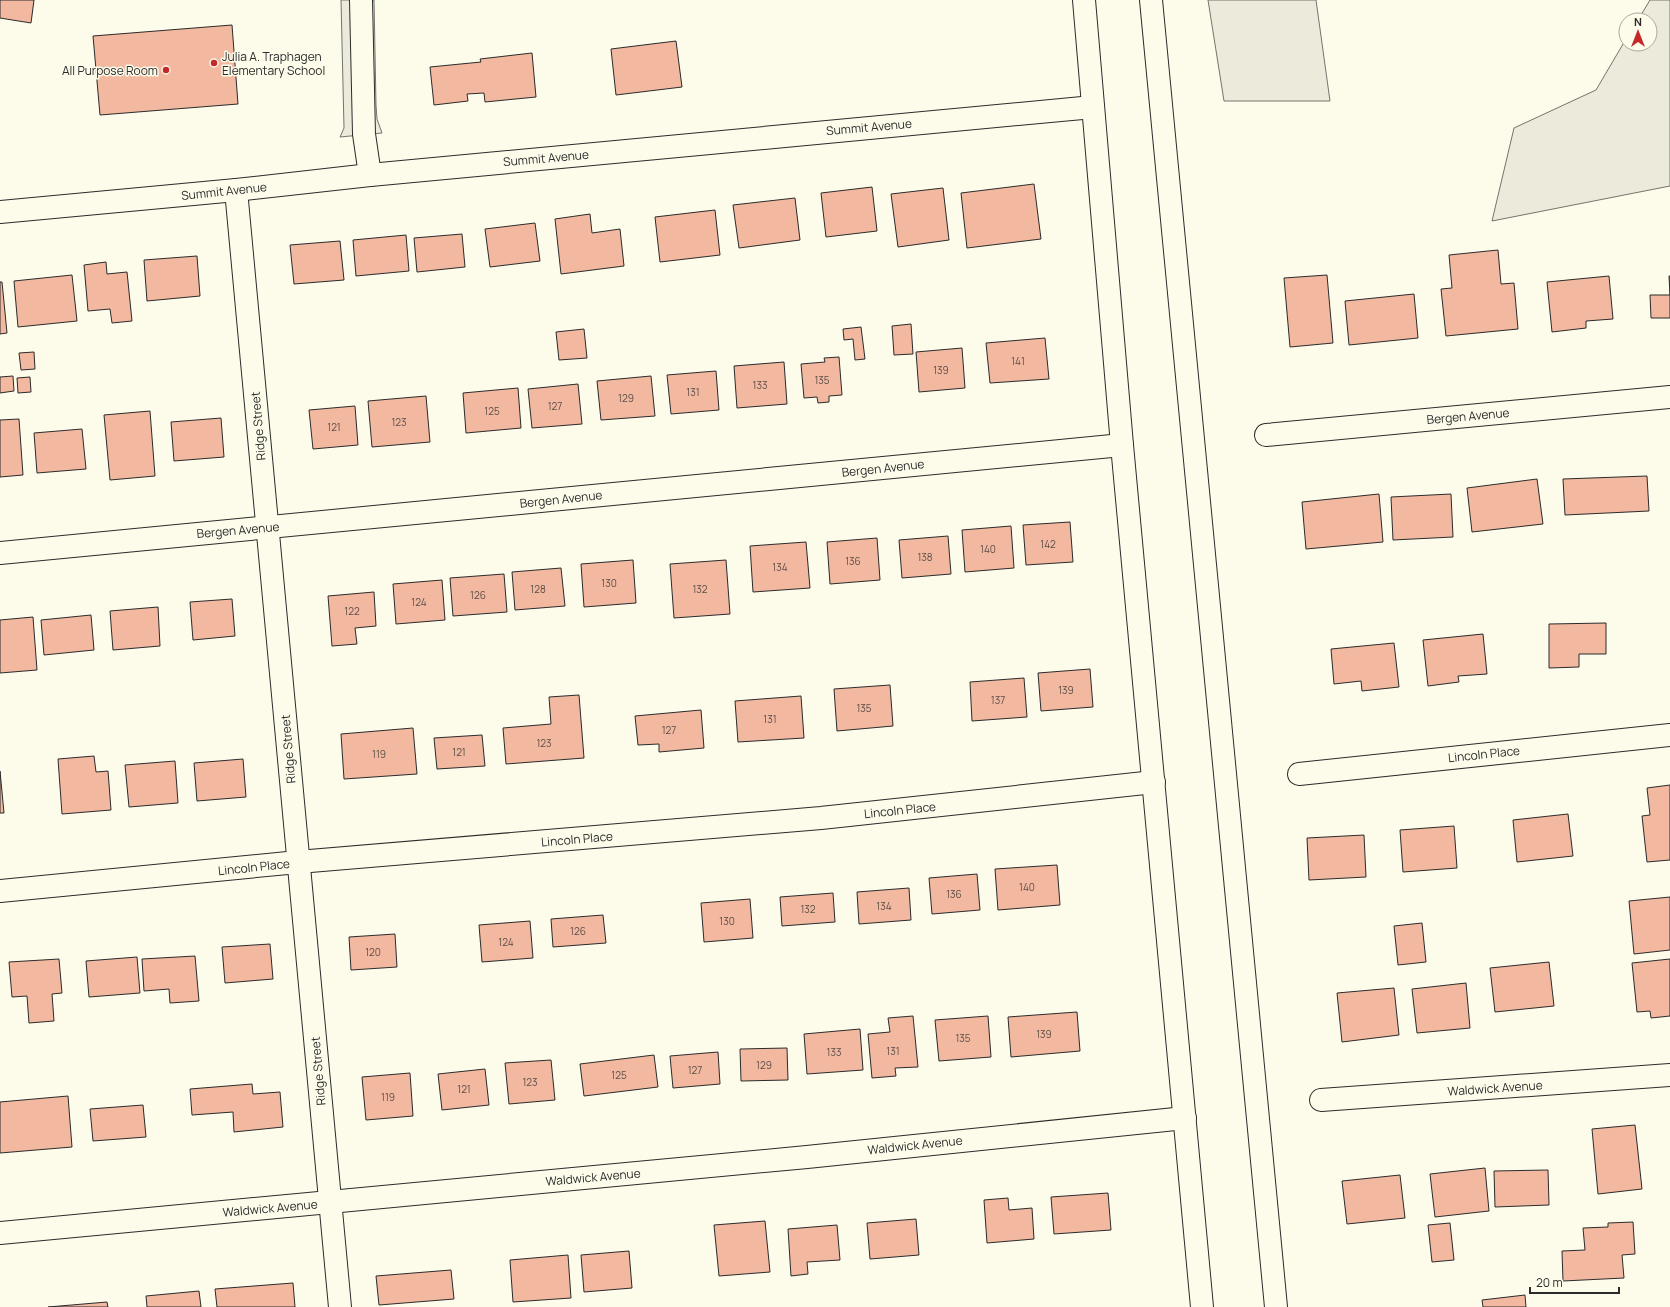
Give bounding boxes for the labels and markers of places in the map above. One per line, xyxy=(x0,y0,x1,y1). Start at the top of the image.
place label: Julia A. Traphagen Elementary School xyxy=(222,48,325,79)
marker: Julia A. Traphagen Elementary School xyxy=(209,58,219,68)
place label: All Purpose Room xyxy=(62,62,158,79)
marker: All Purpose Room xyxy=(161,65,171,75)

